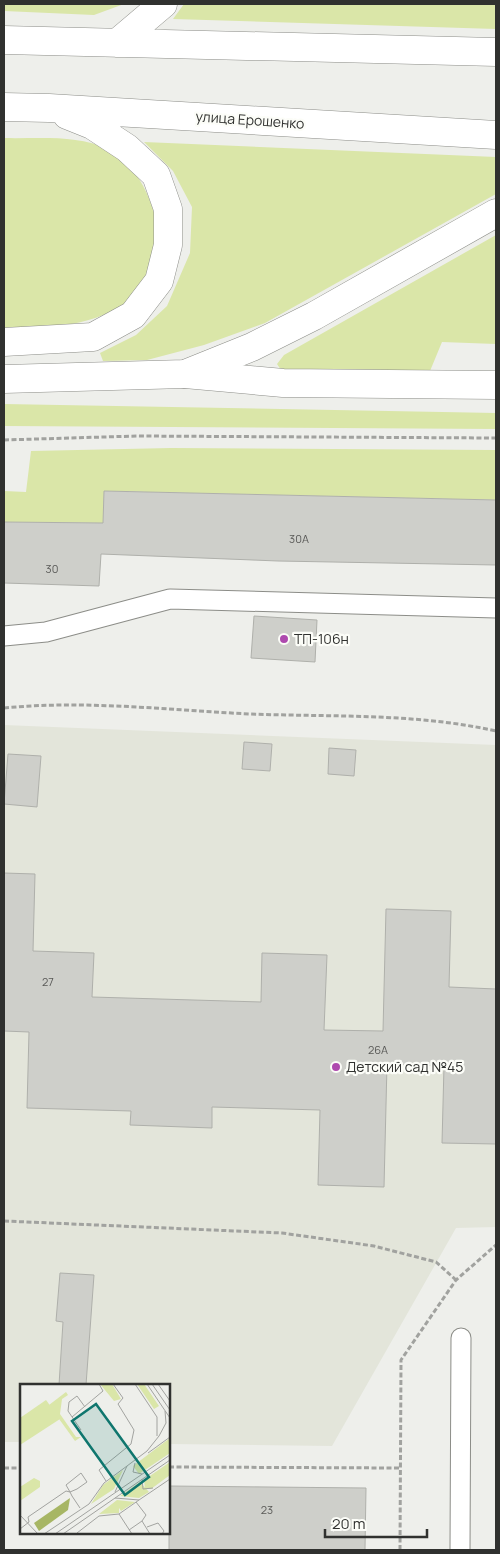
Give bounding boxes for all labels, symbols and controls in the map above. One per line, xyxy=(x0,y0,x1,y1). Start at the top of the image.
street label: улица Ерошенко xyxy=(195,106,305,133)
house number: 30А xyxy=(289,531,309,546)
house number: 30 xyxy=(46,561,58,576)
place label: ТП-106н xyxy=(294,629,349,648)
marker: ТП-106н xyxy=(278,633,290,645)
house number: 27 xyxy=(42,974,54,989)
house number: 26А xyxy=(368,1042,388,1057)
place label: Детский сад №45 xyxy=(346,1057,463,1076)
marker: Детский сад №45 xyxy=(330,1061,342,1073)
inset map xyxy=(20,1384,170,1534)
house number: 23 xyxy=(261,1502,273,1517)
scale bar xyxy=(325,1506,428,1538)
text: 20 m xyxy=(332,1513,365,1534)

